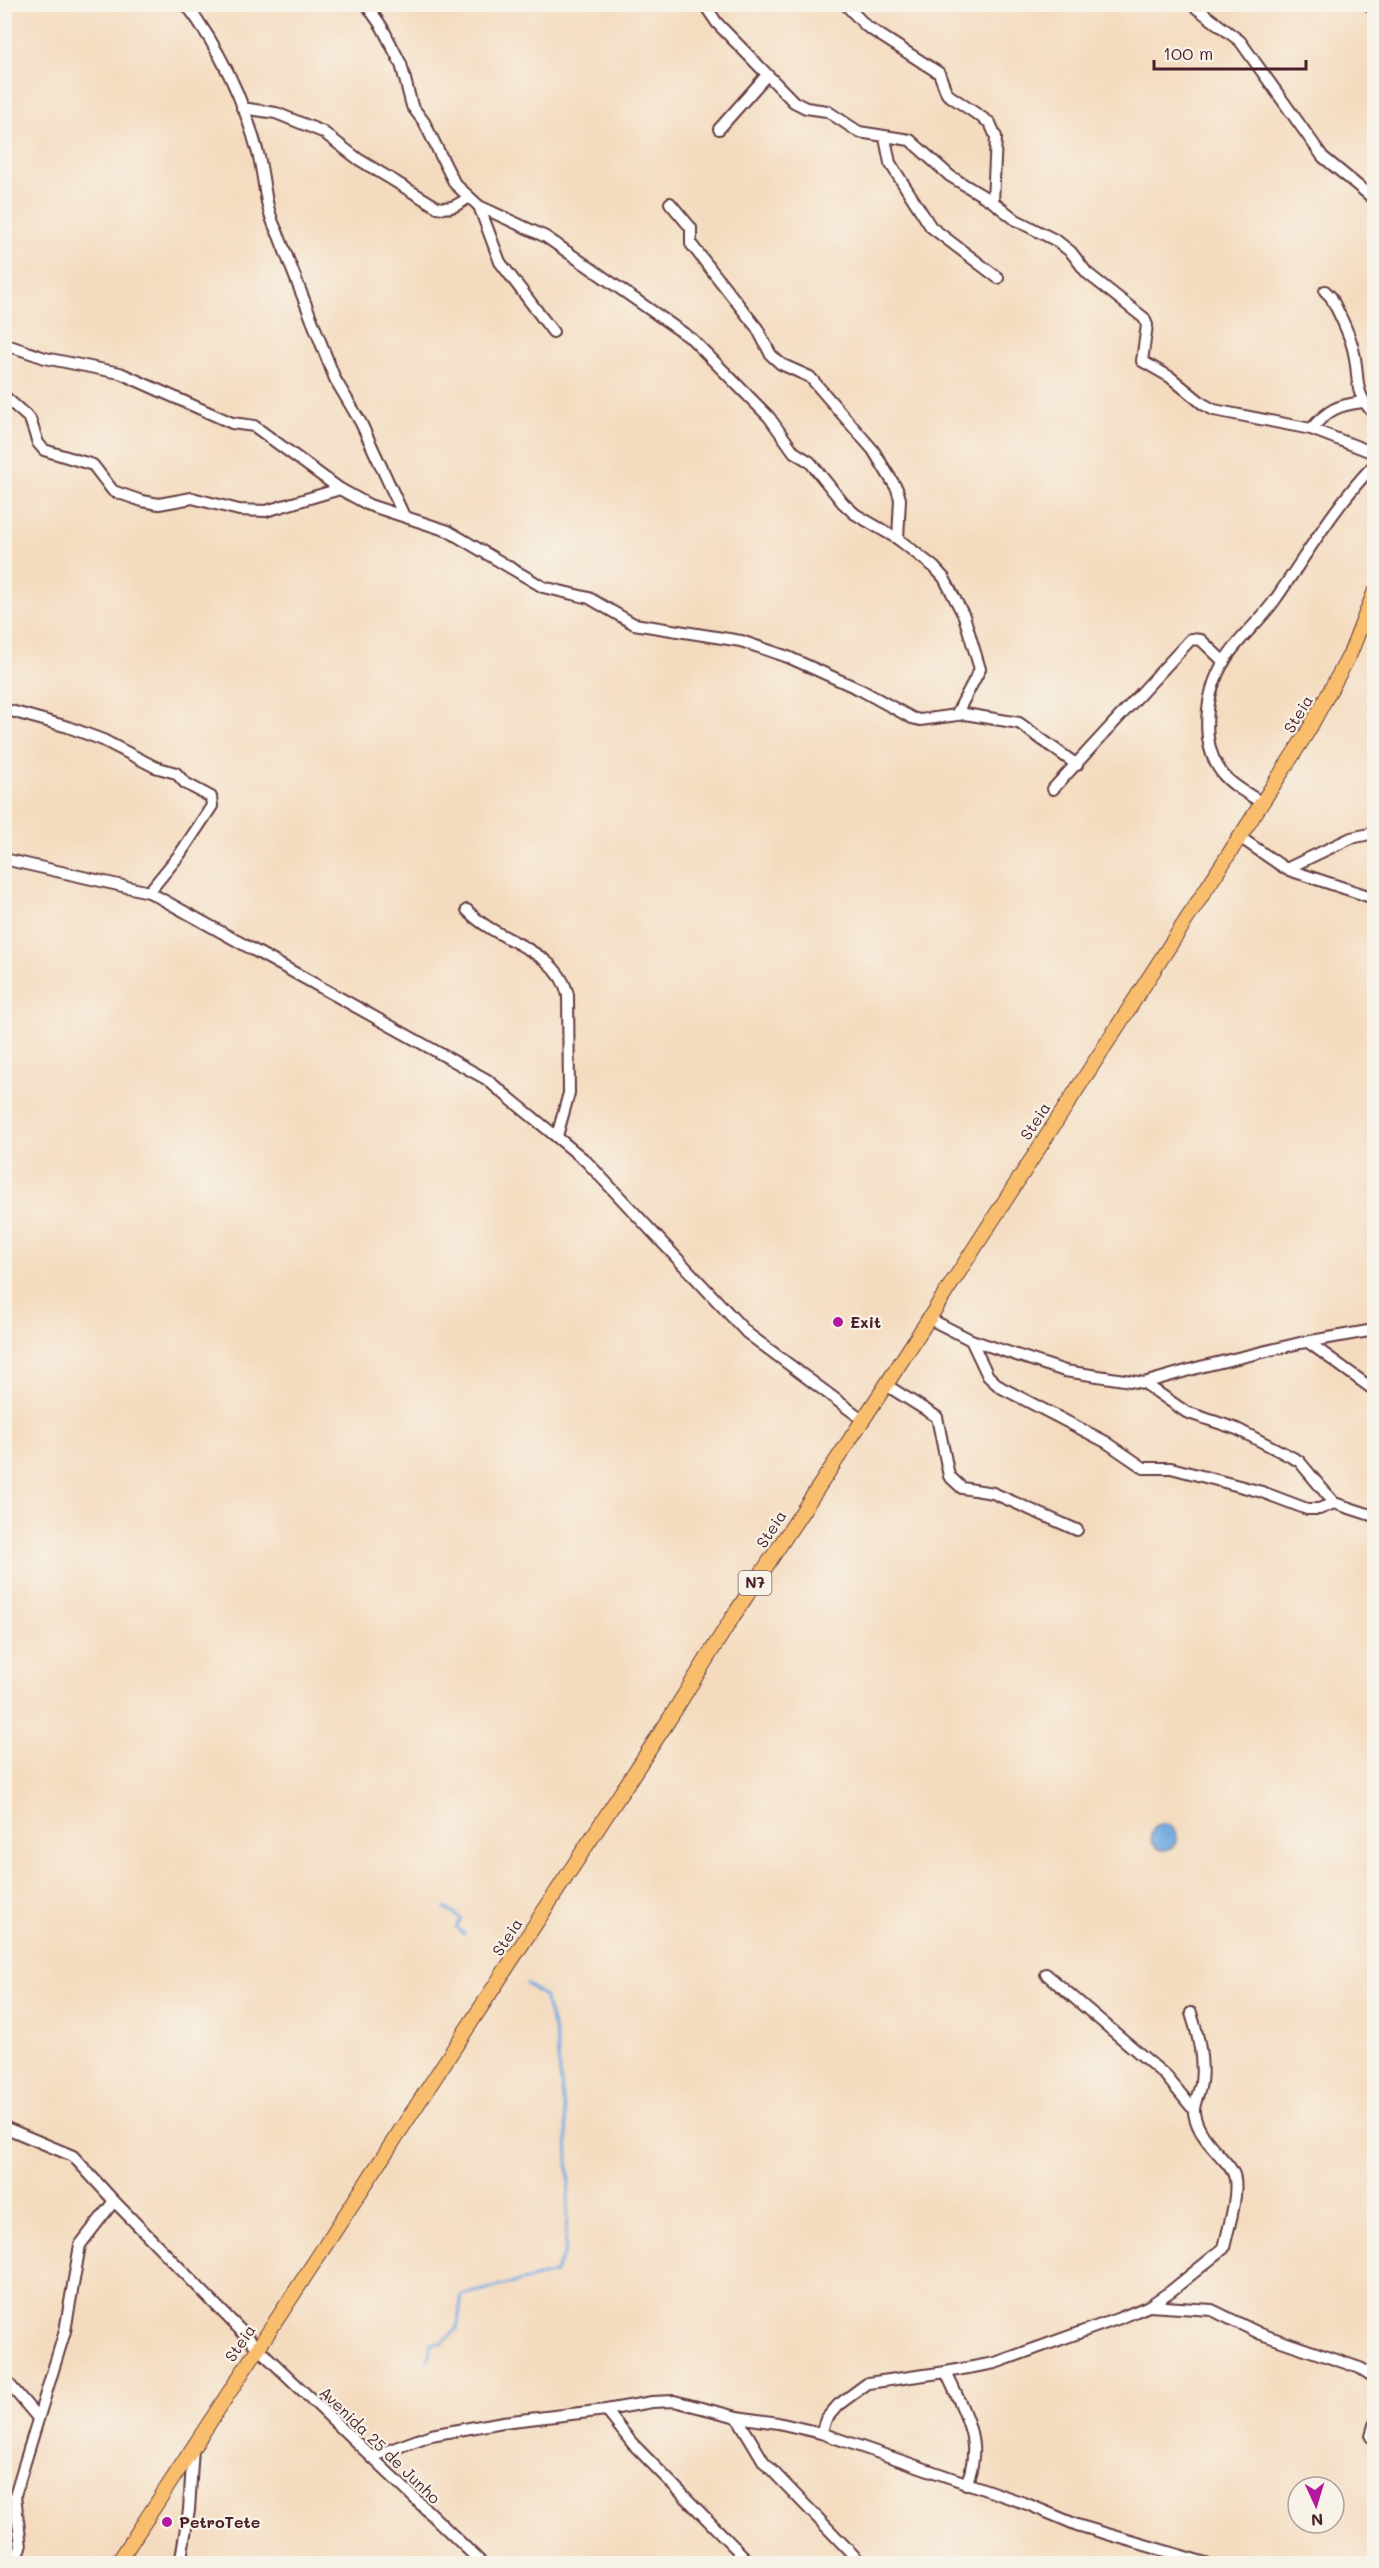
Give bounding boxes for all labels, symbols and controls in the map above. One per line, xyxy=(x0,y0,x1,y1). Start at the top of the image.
scale bar xyxy=(1154,33,1306,71)
text: 100 m xyxy=(1163,41,1213,65)
street label: Steia xyxy=(1278,691,1317,737)
street label: Steia xyxy=(1015,1098,1055,1144)
place label: Exit xyxy=(850,1311,881,1332)
marker: Exit xyxy=(831,1315,845,1329)
street label: Steia xyxy=(751,1506,791,1552)
road number: N7 xyxy=(738,1571,771,1595)
street label: Steia xyxy=(487,1914,527,1960)
street label: Steia xyxy=(219,2320,260,2366)
street label: Avenida 25 de Junho xyxy=(315,2381,445,2508)
north arrow xyxy=(1286,2475,1346,2535)
text: N xyxy=(1310,2510,1324,2531)
place label: PetroTete xyxy=(179,2511,260,2532)
marker: PetroTete xyxy=(160,2515,174,2529)

